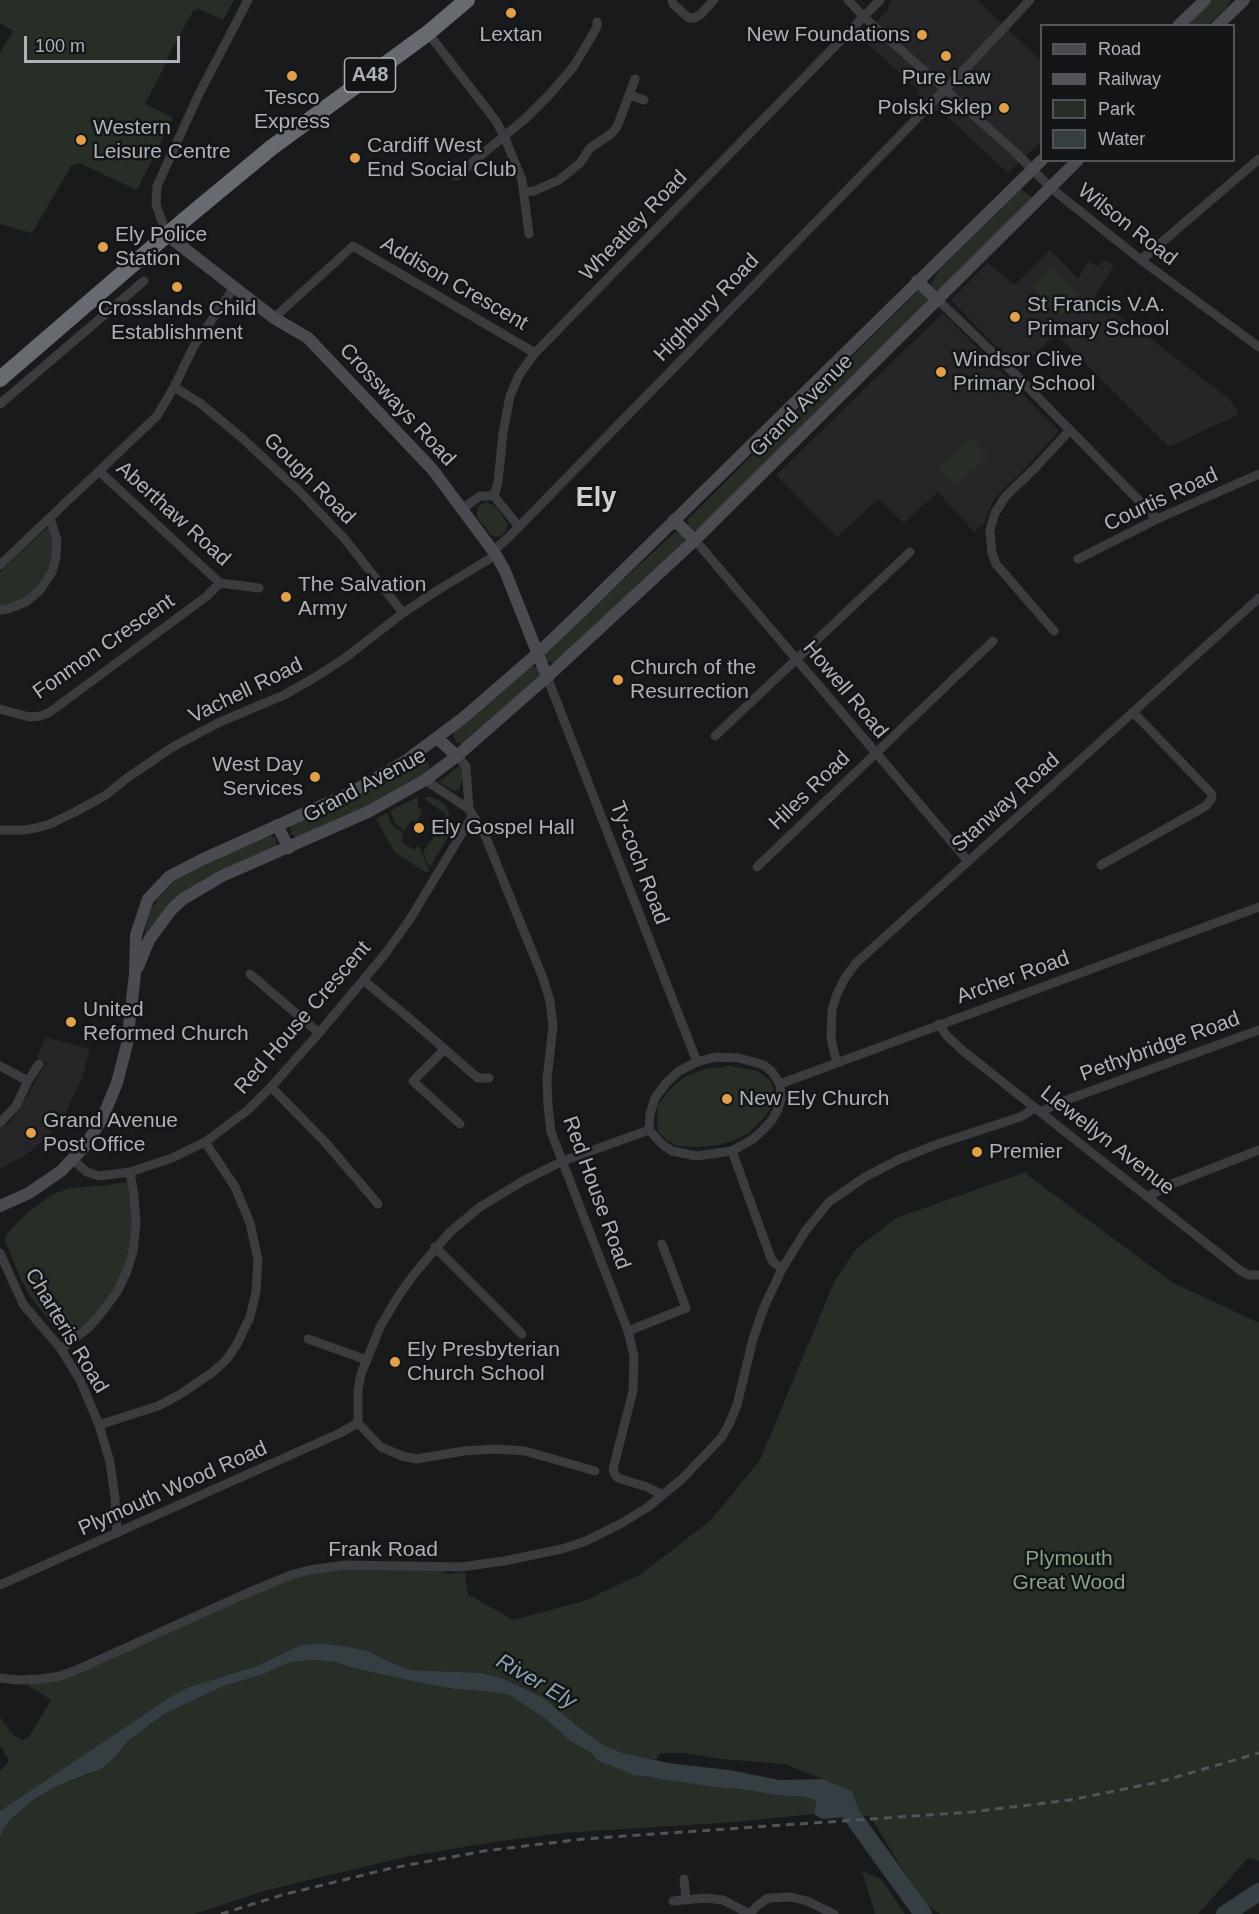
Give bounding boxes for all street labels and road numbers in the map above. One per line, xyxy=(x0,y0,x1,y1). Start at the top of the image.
road number: A48 xyxy=(344,58,395,92)
street label: Wheatley Road xyxy=(575,166,693,286)
street label: Wilson Road xyxy=(1072,178,1182,272)
street label: Addison Crescent xyxy=(376,232,532,336)
street label: Highbury Road xyxy=(649,249,765,367)
street label: Crossways Road xyxy=(334,338,460,472)
street label: Grand Avenue xyxy=(745,349,859,463)
street label: Gough Road xyxy=(258,428,360,530)
street label: Aberthaw Road xyxy=(111,456,235,572)
street label: Courtis Road xyxy=(1100,463,1222,537)
street label: Fonmon Crescent xyxy=(28,589,180,705)
street label: Howell Road xyxy=(797,636,893,744)
street label: Vachell Road xyxy=(185,653,307,729)
street label: Grand Avenue xyxy=(299,743,431,829)
street label: Hiles Road xyxy=(764,746,856,836)
street label: Stanway Road xyxy=(947,748,1065,858)
street label: Ty-coch Road xyxy=(604,798,674,928)
street label: Red House Crescent xyxy=(230,936,376,1100)
street label: Archer Road xyxy=(953,946,1073,1010)
street label: Pethybridge Road xyxy=(1077,1006,1243,1088)
street label: Llewellyn Avenue xyxy=(1035,1081,1179,1201)
street label: Red House Road xyxy=(557,1113,635,1273)
street label: Charteris Road xyxy=(19,1264,113,1398)
street label: Plymouth Wood Road xyxy=(75,1436,271,1542)
street label: Frank Road xyxy=(328,1537,438,1563)

